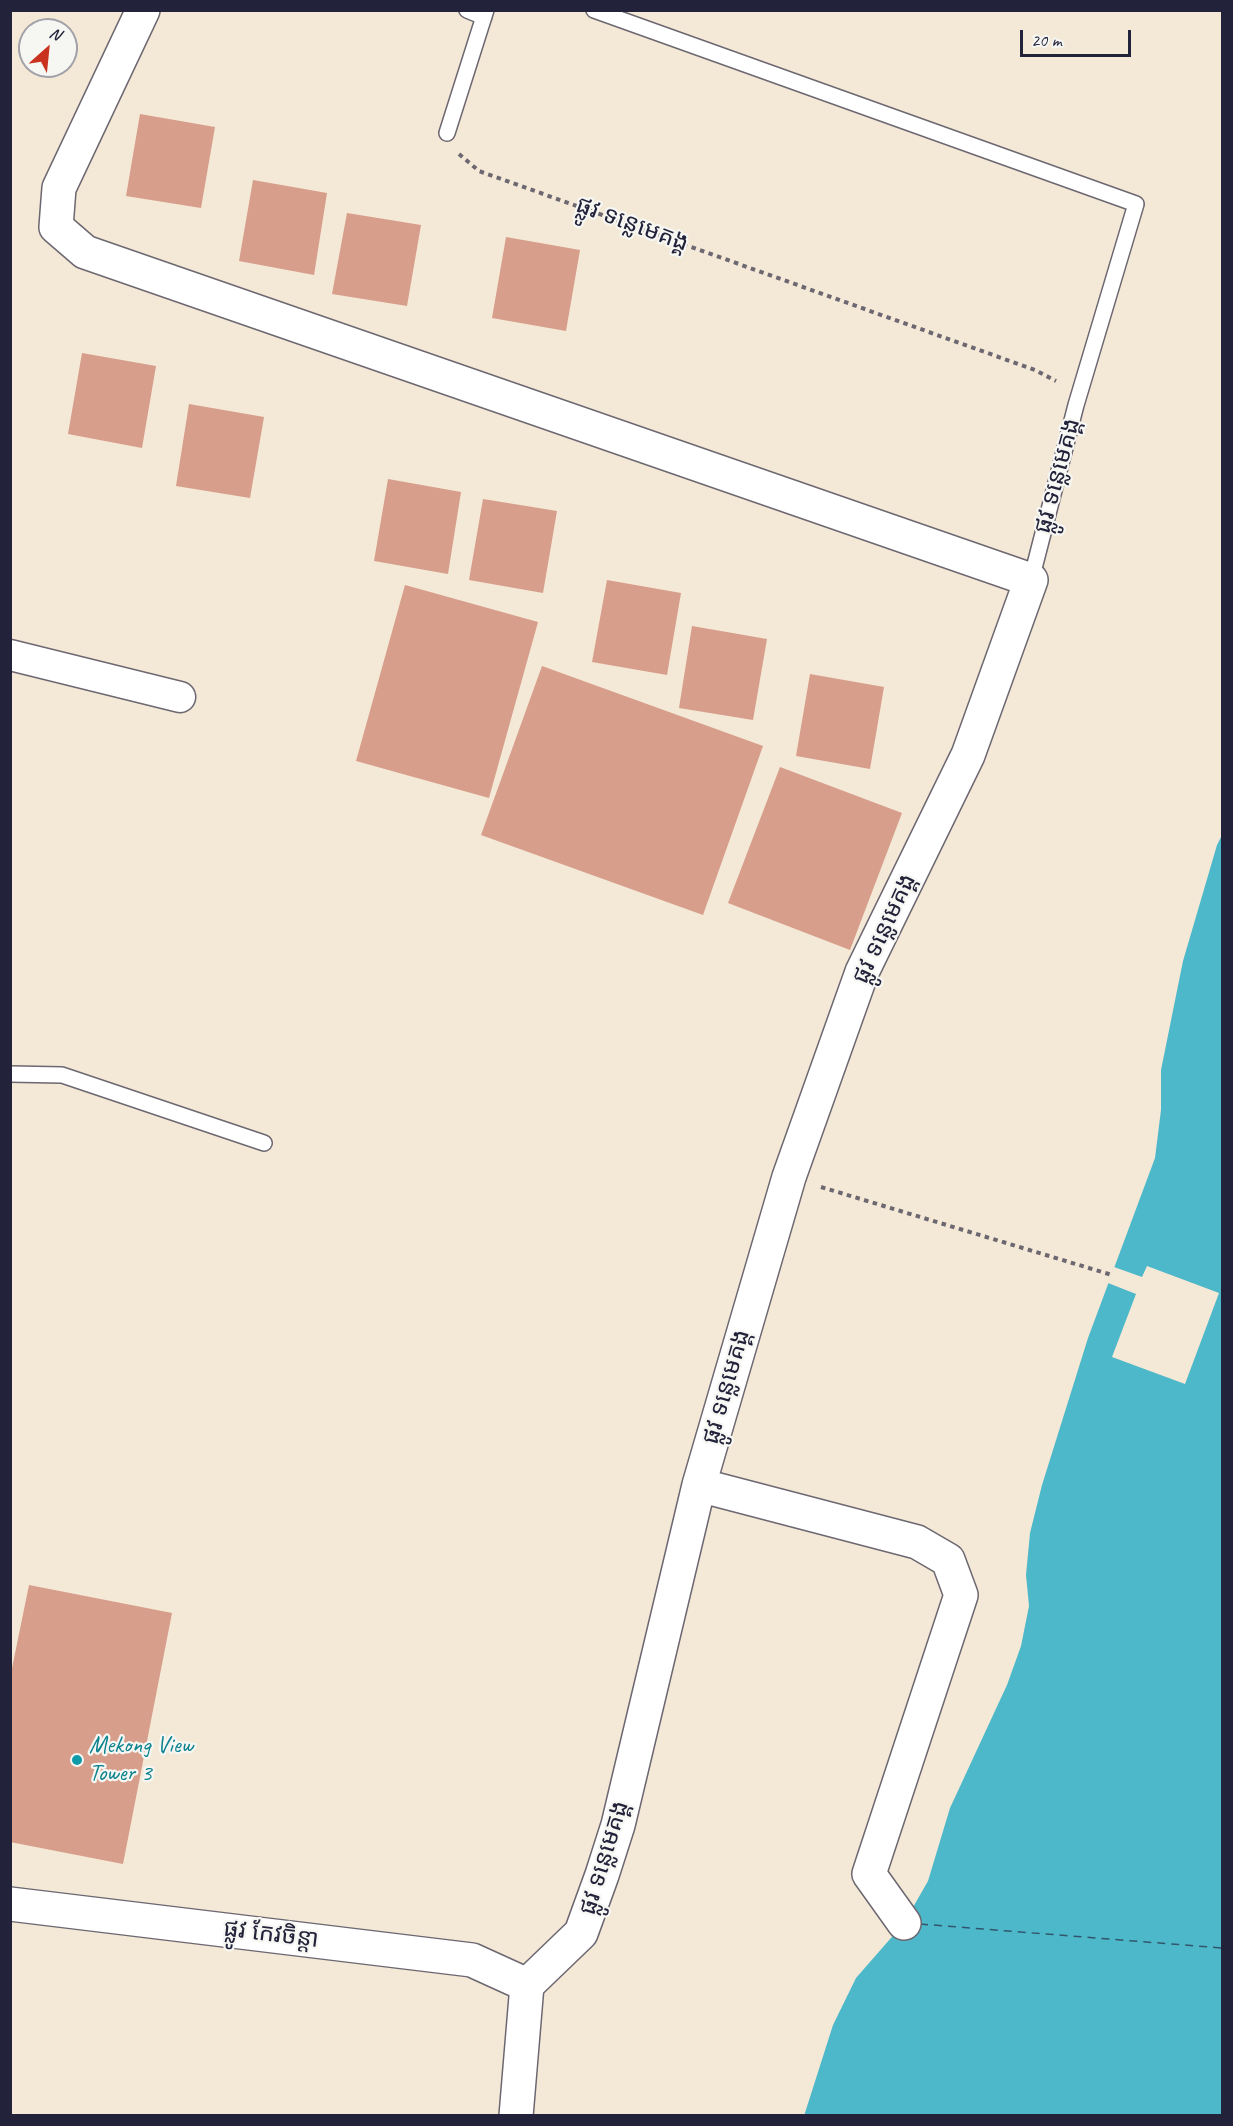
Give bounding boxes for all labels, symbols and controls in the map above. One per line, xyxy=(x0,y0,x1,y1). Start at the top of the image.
north arrow xyxy=(18,18,78,78)
scale bar xyxy=(1023,18,1134,56)
text: N xyxy=(46,23,64,45)
text: 20 m xyxy=(1031,29,1062,51)
street label: ផ្លូវ ទន្លេមេគង្គ xyxy=(572,191,692,259)
street label: ផ្លូវ ទន្លេមេគង្គ xyxy=(1029,415,1087,537)
street label: ផ្លូវ ទន្លេមេគង្គ xyxy=(847,869,923,989)
street label: ផ្លូវ ទន្លេមេគង្គ xyxy=(697,1326,757,1448)
place label: Mekong View Tower 3 xyxy=(89,1732,193,1788)
marker: Mekong View Tower 3 xyxy=(70,1753,84,1767)
street label: ផ្លូវ ទន្លេមេគង្គ xyxy=(574,1797,636,1919)
street label: ផ្លូវ កែវចិន្តា xyxy=(222,1915,320,1955)

